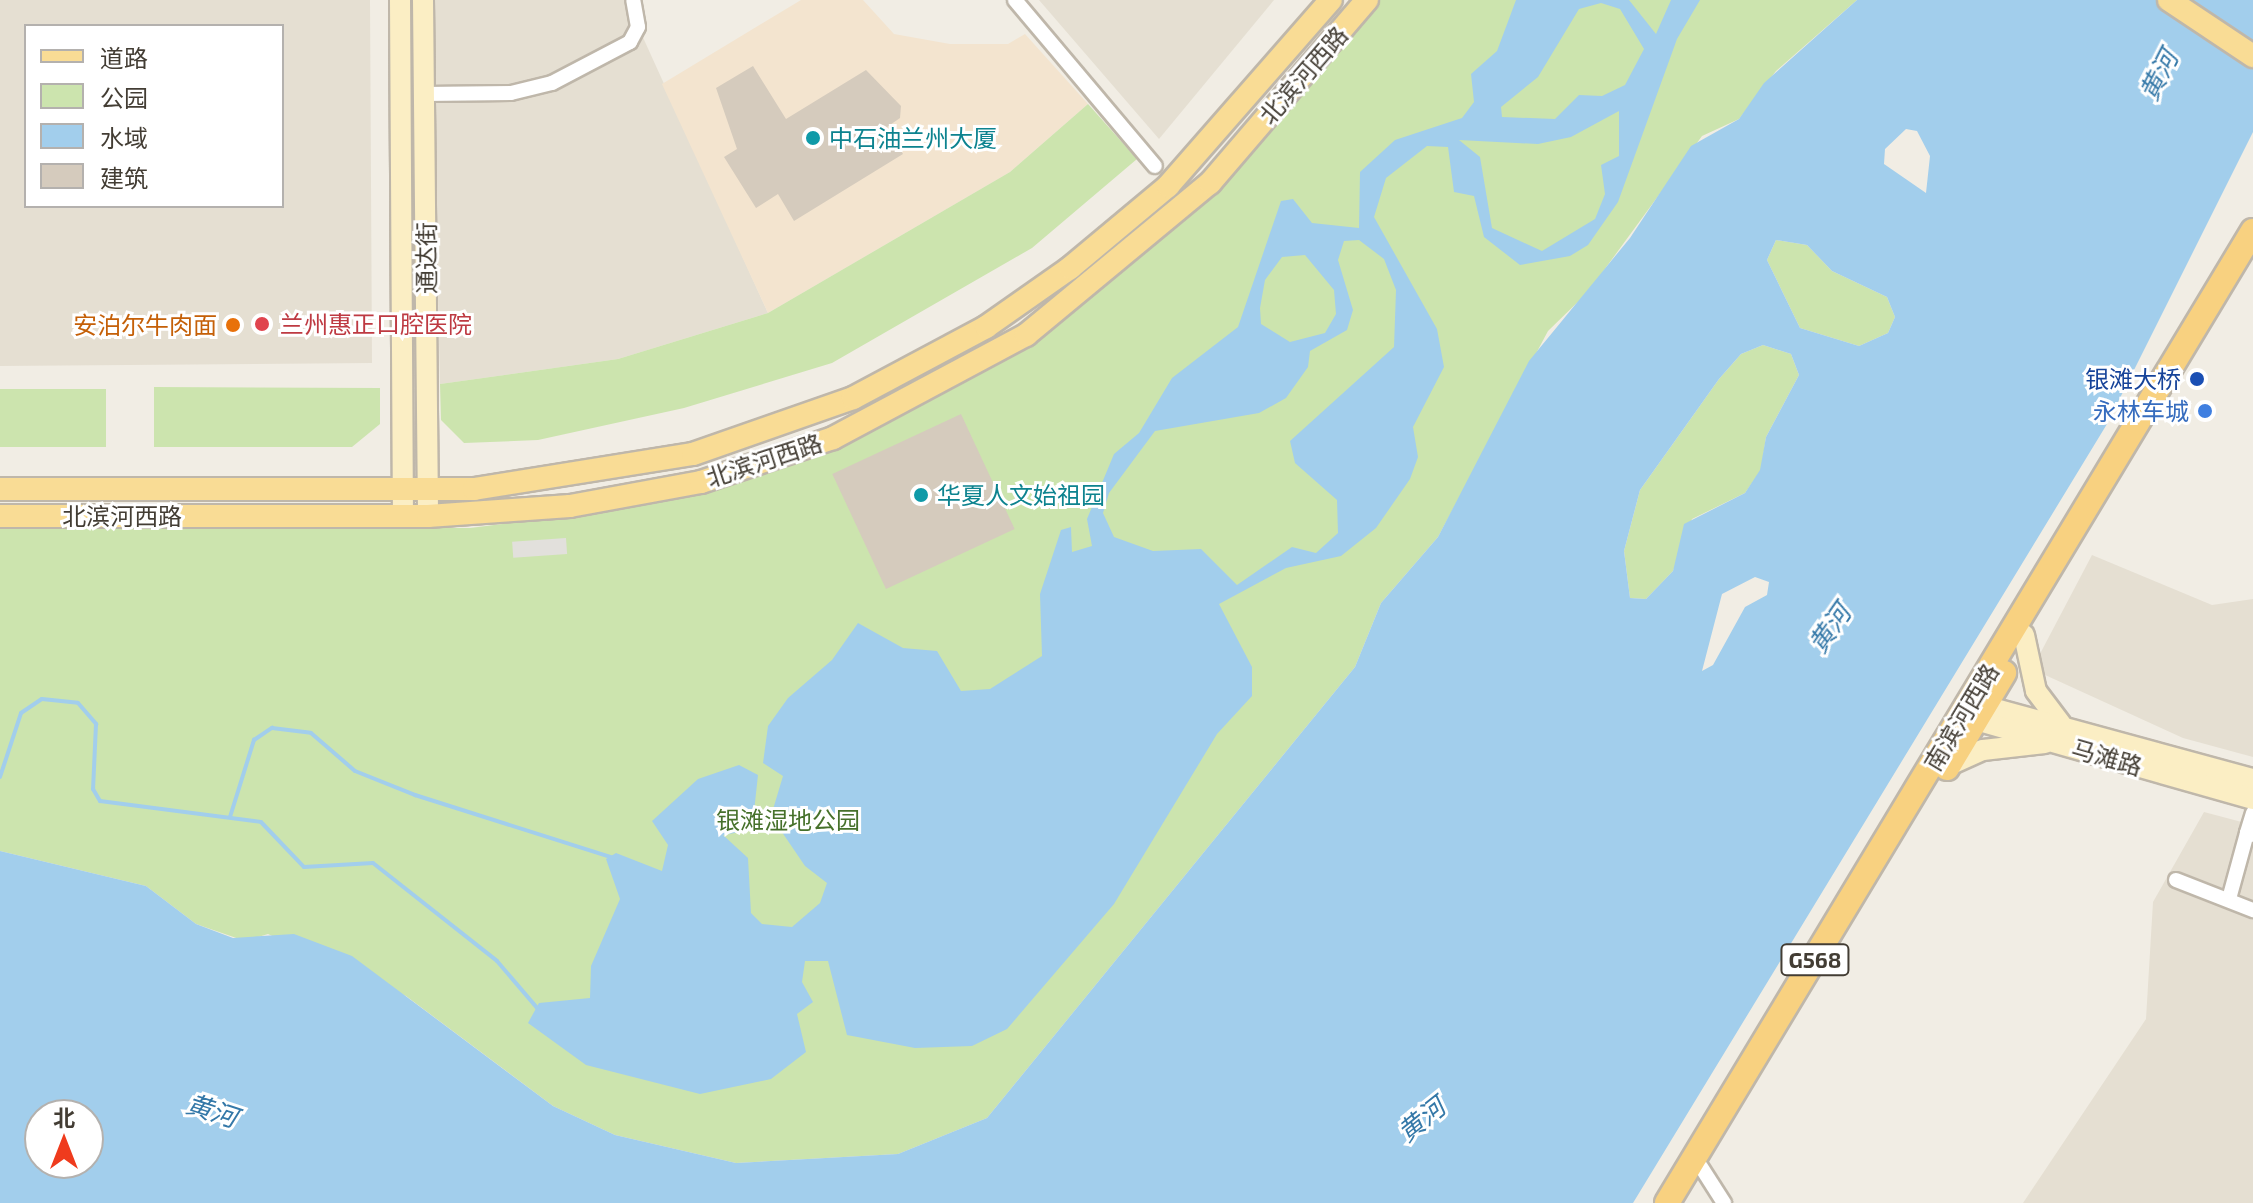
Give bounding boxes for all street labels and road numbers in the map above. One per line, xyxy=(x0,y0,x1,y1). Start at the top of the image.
street label: 北滨河西路 xyxy=(1253,20,1353,130)
street label: 通达街 xyxy=(412,222,440,294)
street label: 北滨河西路 xyxy=(702,428,826,492)
street label: 北滨河西路 xyxy=(62,502,182,530)
street label: 南滨河西路 xyxy=(1918,658,2004,776)
street label: 马滩路 xyxy=(2068,733,2146,781)
road number: G568 xyxy=(1779,942,1851,978)

